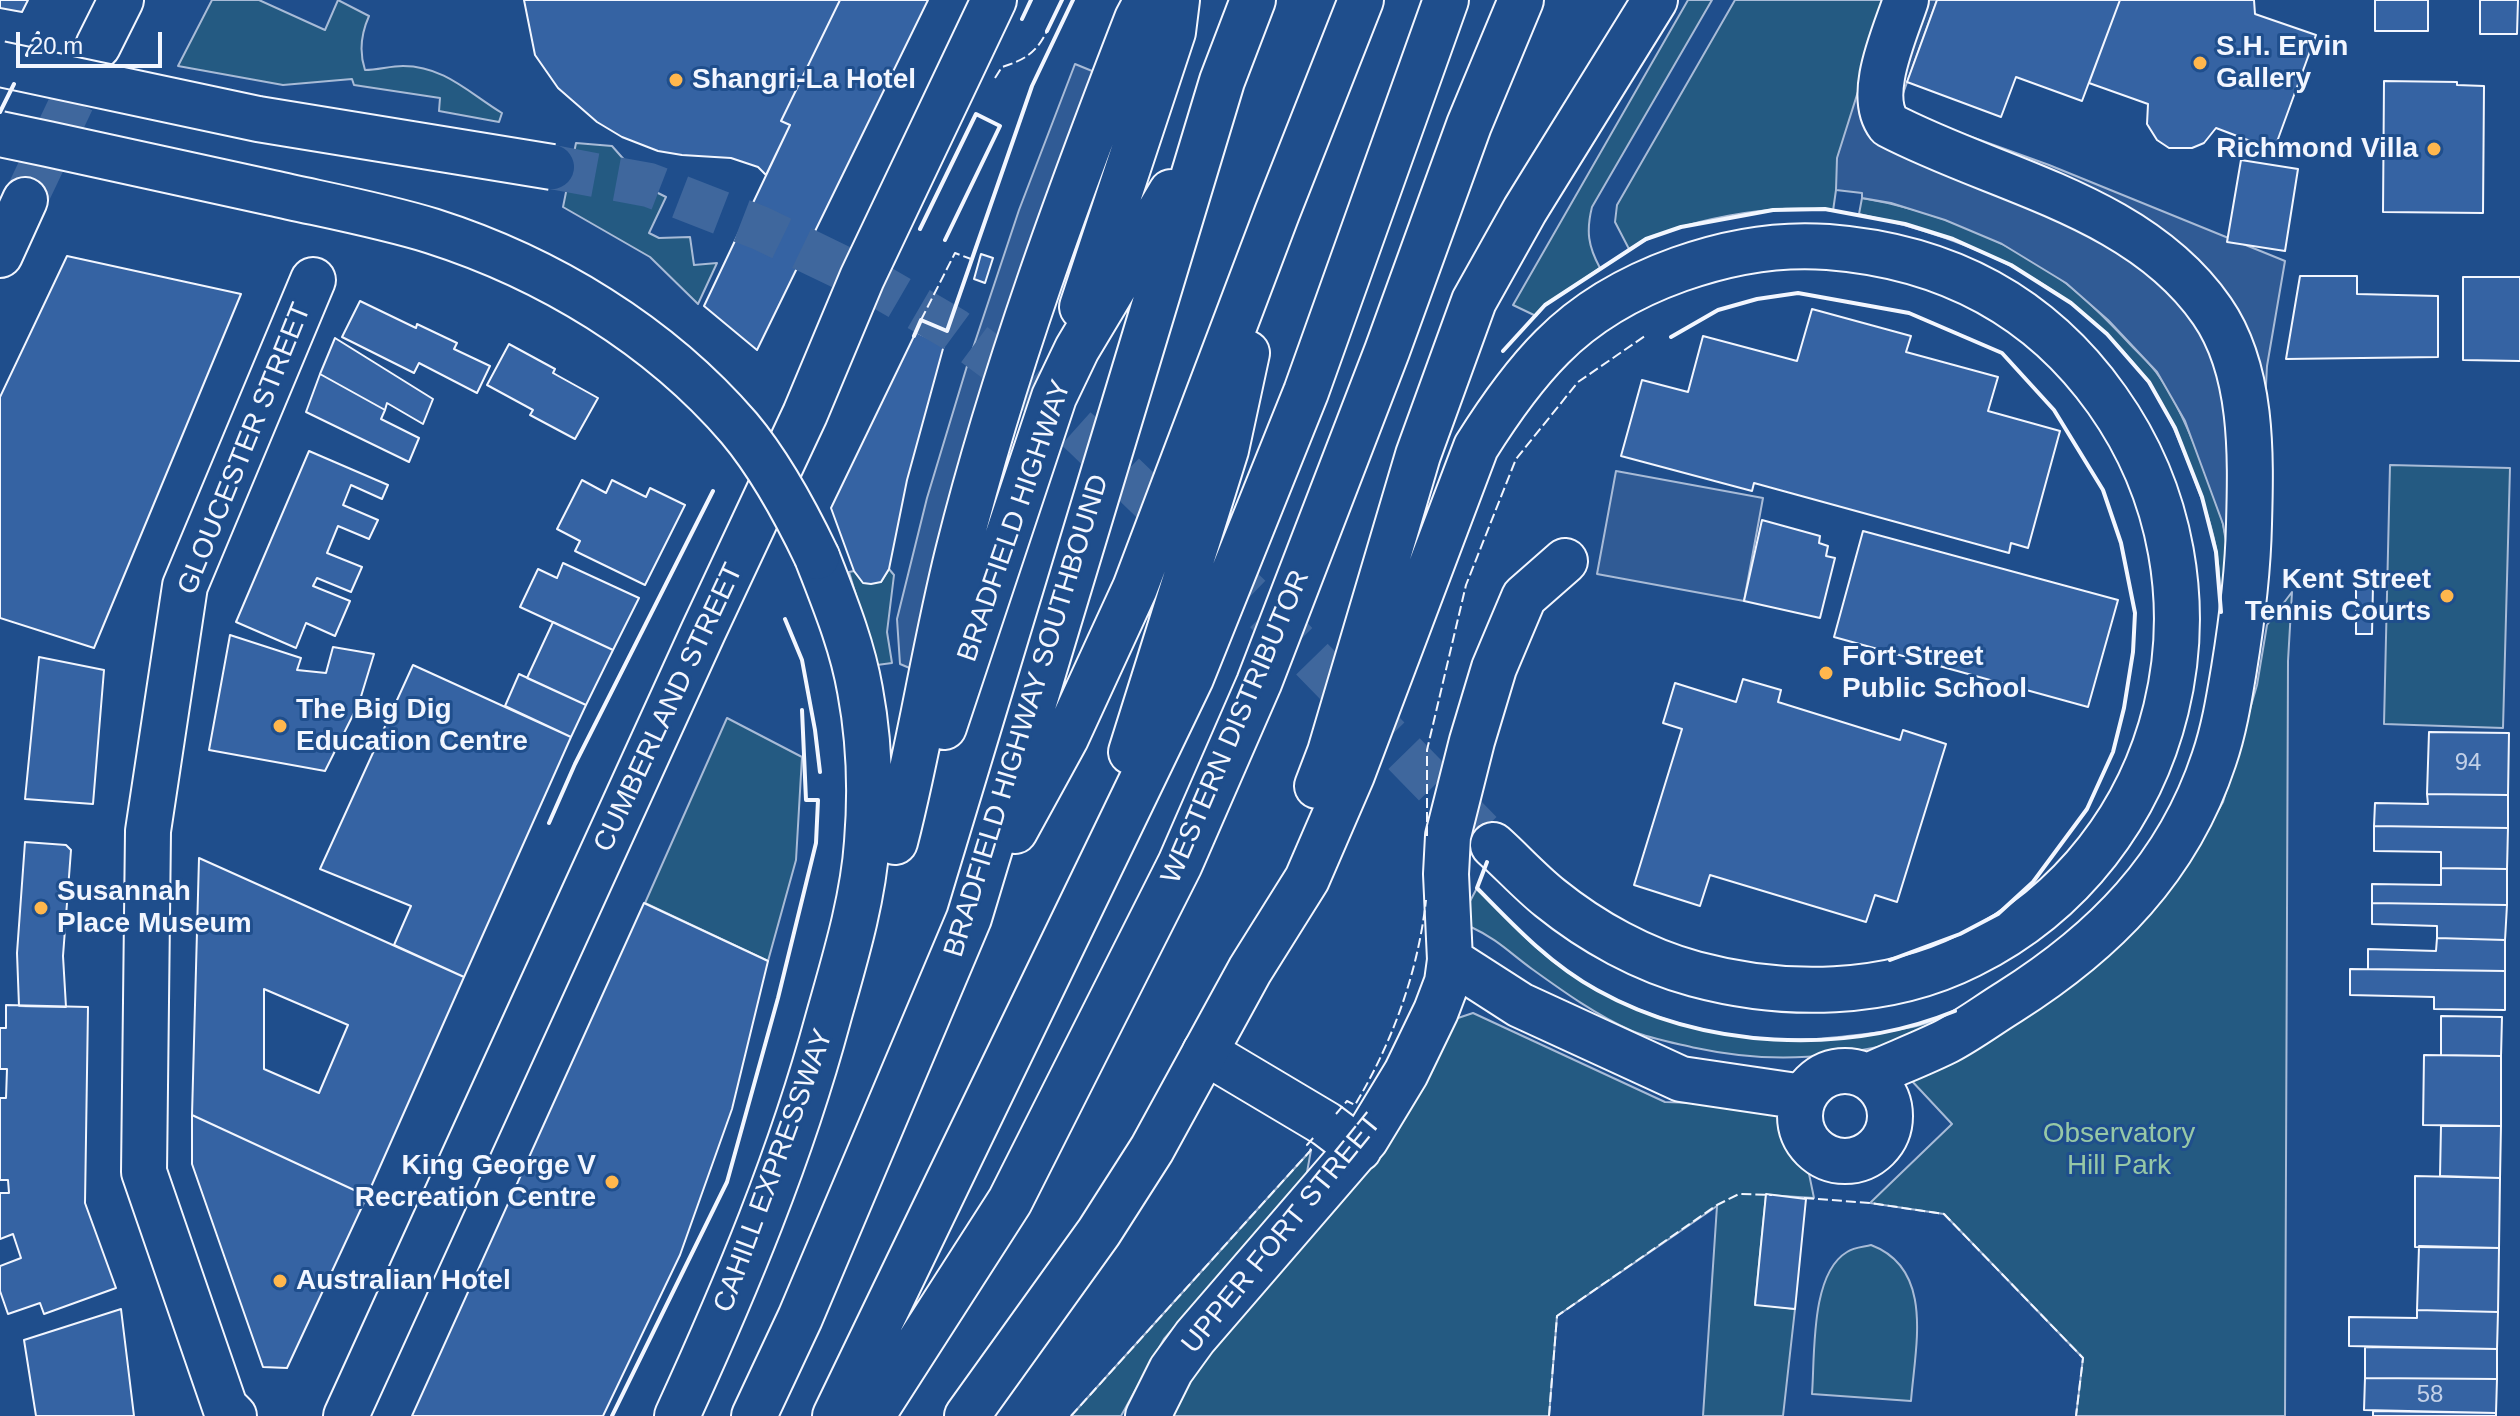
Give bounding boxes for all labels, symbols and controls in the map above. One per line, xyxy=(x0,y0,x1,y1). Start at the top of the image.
scale bar xyxy=(20,16,166,66)
place label: S.H. Ervin Gallery xyxy=(2216,30,2348,96)
text: 20 m xyxy=(30,32,83,59)
marker: S.H. Ervin Gallery xyxy=(2191,54,2209,72)
place label: Shangri-La Hotel xyxy=(692,63,916,97)
marker: Shangri-La Hotel xyxy=(667,71,685,89)
place label: Richmond Villa xyxy=(2216,132,2418,166)
marker: Richmond Villa xyxy=(2425,140,2443,158)
street label: GLOUCESTER STREET xyxy=(171,298,319,600)
street label: BRADFIELD HIGHWAY xyxy=(951,376,1079,666)
street label: BRADFIELD HIGHWAY SOUTHBOUND xyxy=(937,471,1117,961)
street label: CUMBERLAND STREET xyxy=(587,558,751,858)
place label: Kent Street Tennis Courts xyxy=(2245,563,2431,629)
street label: WESTERN DISTRIBUTOR xyxy=(1155,565,1317,889)
marker: Kent Street Tennis Courts xyxy=(2438,587,2456,605)
place label: Fort Street Public School xyxy=(1842,640,2027,706)
marker: Fort Street Public School xyxy=(1817,664,1835,682)
place label: The Big Dig Education Centre xyxy=(296,693,528,759)
marker: The Big Dig Education Centre xyxy=(271,717,289,735)
house number: 94 xyxy=(2455,749,2481,777)
place label: Susannah Place Museum xyxy=(57,875,252,941)
marker: Susannah Place Museum xyxy=(32,899,50,917)
street label: CAHILL EXPRESSWAY xyxy=(707,1025,841,1317)
street label: UPPER FORT STREET xyxy=(1175,1108,1389,1360)
park label: Observatory Hill Park xyxy=(2043,1117,2195,1183)
place label: King George V Recreation Centre xyxy=(355,1149,596,1215)
marker: King George V Recreation Centre xyxy=(603,1173,621,1191)
place label: Australian Hotel xyxy=(296,1264,511,1298)
marker: Australian Hotel xyxy=(271,1272,289,1290)
house number: 58 xyxy=(2417,1381,2443,1409)

